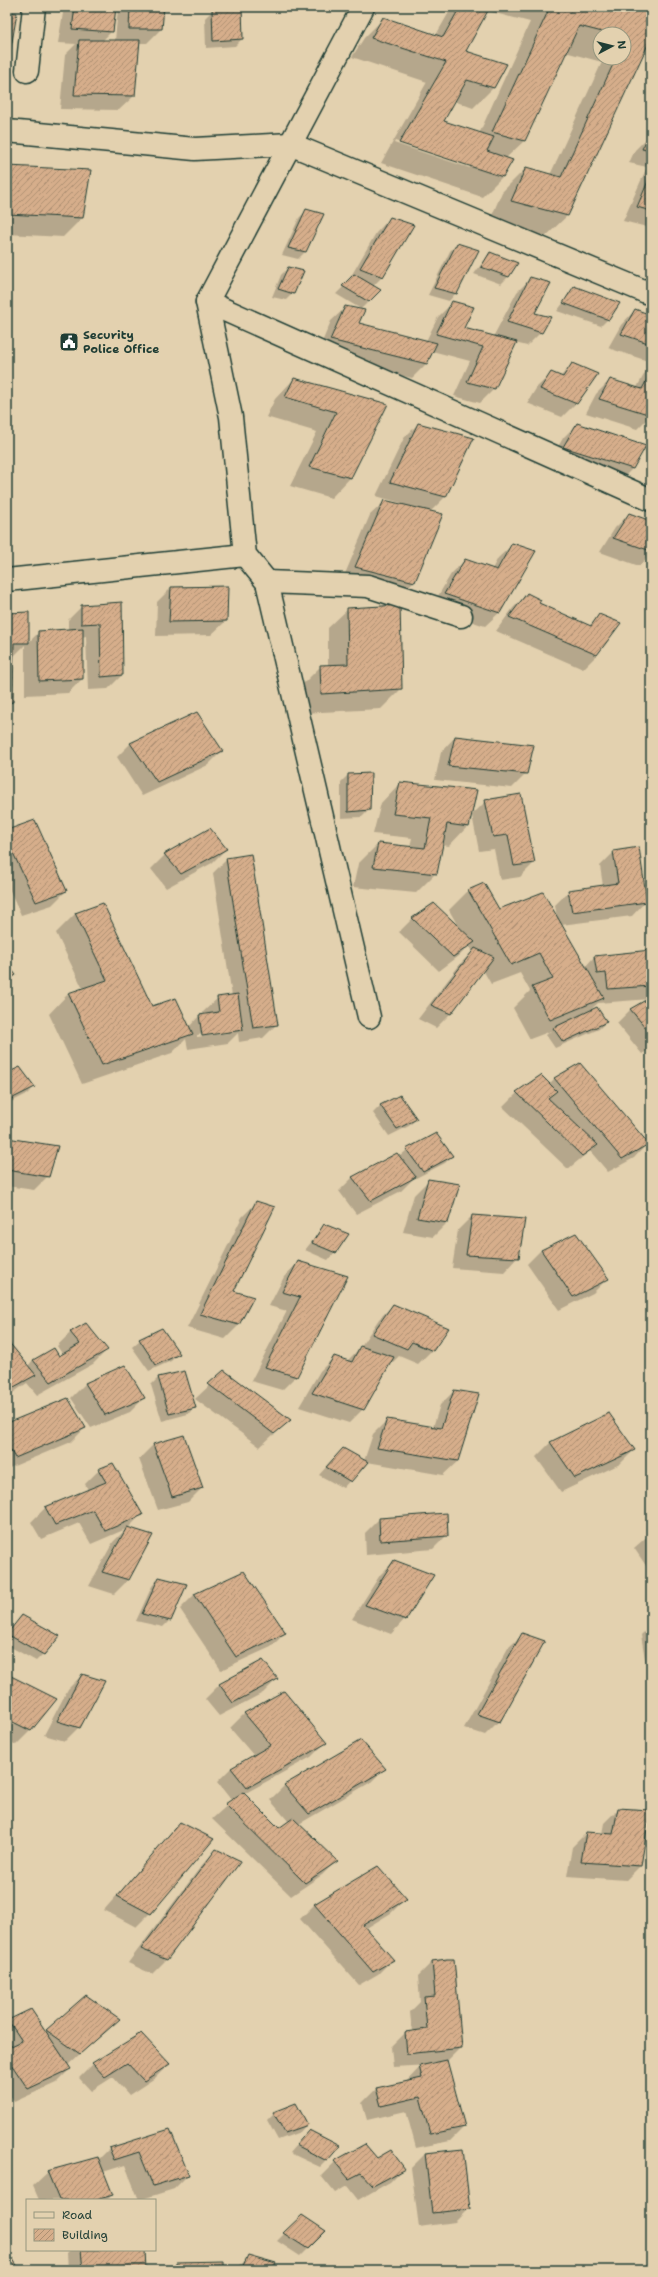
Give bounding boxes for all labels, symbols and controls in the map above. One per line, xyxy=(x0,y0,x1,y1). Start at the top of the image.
north arrow xyxy=(592,26,632,66)
text: N xyxy=(613,40,629,50)
place label: Security Police Office xyxy=(83,327,160,357)
public building icon: Security Police Office xyxy=(58,331,80,353)
legend xyxy=(26,2199,156,2251)
text: Road xyxy=(62,2207,93,2223)
text: Building xyxy=(62,2227,108,2243)

